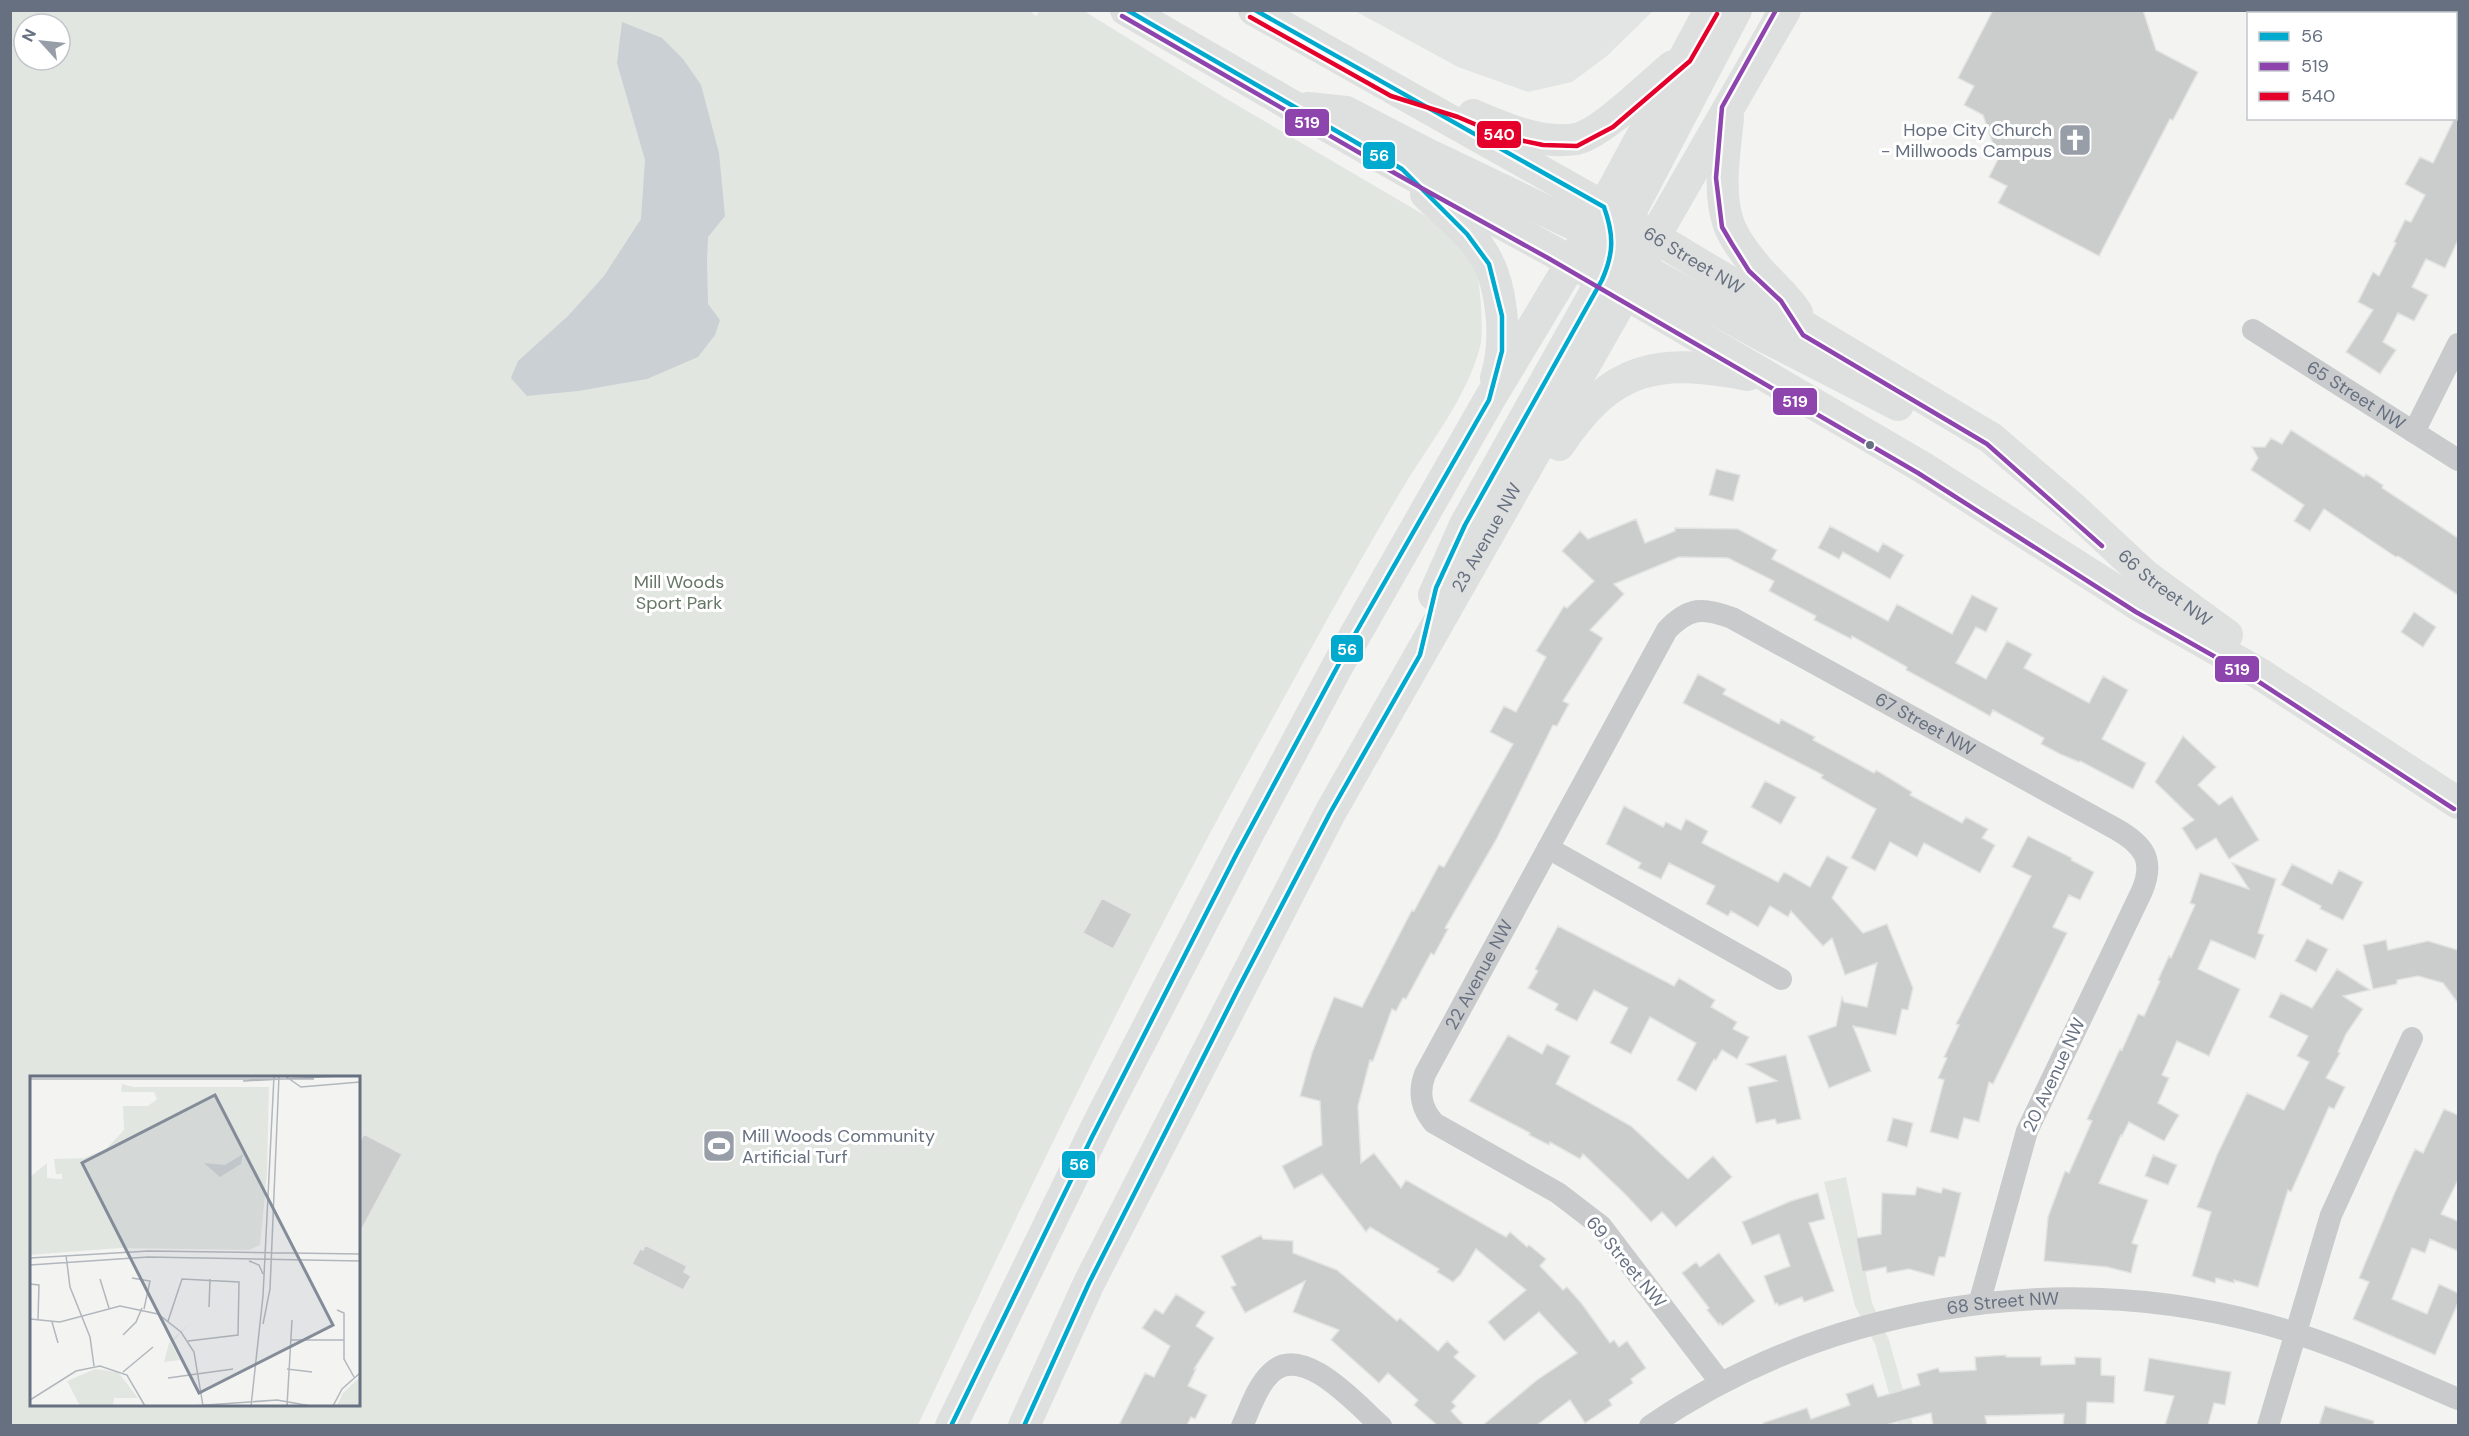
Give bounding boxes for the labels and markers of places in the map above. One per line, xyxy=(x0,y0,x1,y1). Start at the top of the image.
place label: Hope City Church - Millwoods Campus xyxy=(1881,118,2052,163)
church icon: Hope City Church - Millwoods Campus xyxy=(2057,122,2093,158)
unlabelled marker xyxy=(1864,439,1876,451)
place label: Mill Woods Community Artificial Turf xyxy=(742,1124,935,1169)
sports icon: Mill Woods Community Artificial Turf xyxy=(701,1128,737,1164)

